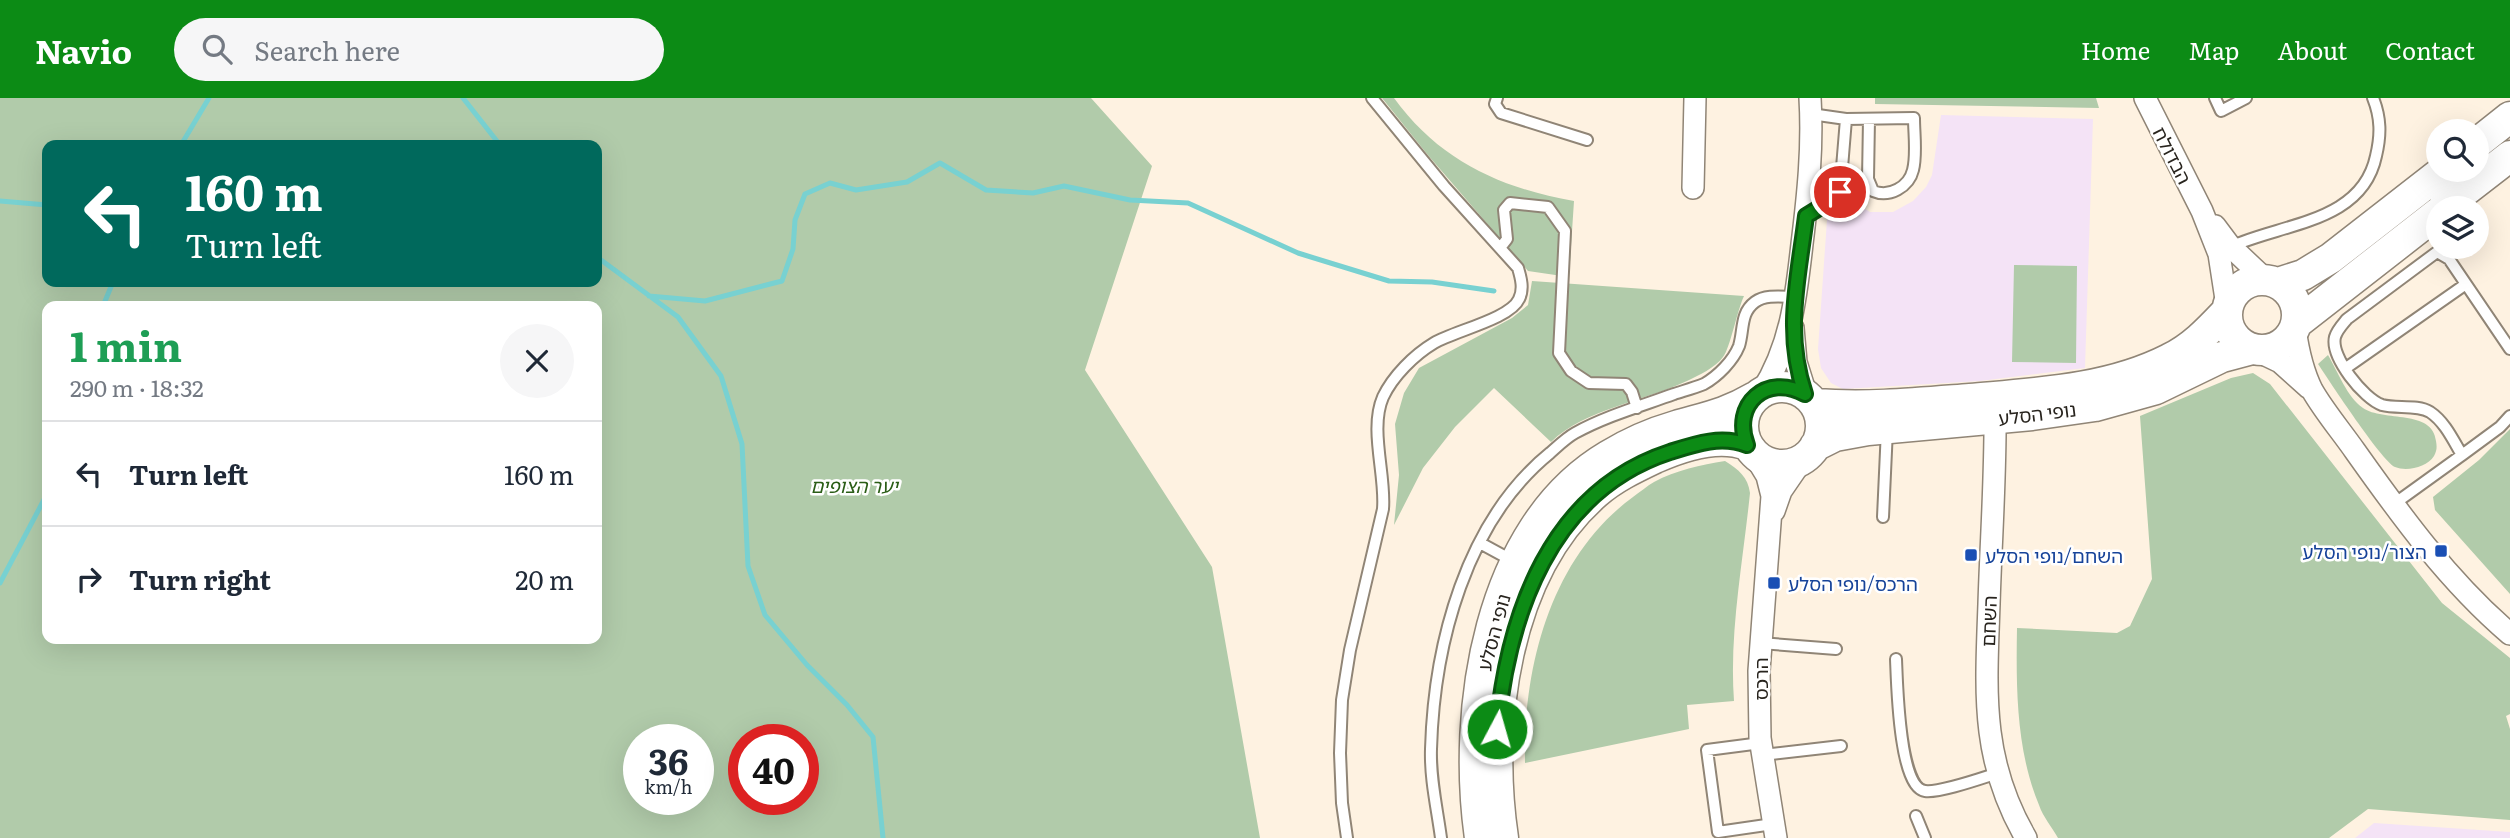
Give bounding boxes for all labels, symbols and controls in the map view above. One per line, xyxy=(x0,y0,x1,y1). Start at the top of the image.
search box xyxy=(174,18,664,81)
text: Navio xyxy=(35,25,132,74)
icon: search xyxy=(198,30,236,68)
text: Search here xyxy=(254,30,400,69)
text: Home xyxy=(2081,32,2150,67)
text: Map xyxy=(2188,32,2239,67)
text: About xyxy=(2277,32,2347,67)
text: Contact xyxy=(2385,32,2475,67)
map controls xyxy=(2426,119,2489,259)
button: search xyxy=(2426,119,2489,182)
street label: הבדולח xyxy=(2147,121,2199,189)
text: 160 m xyxy=(185,153,323,226)
pin xyxy=(1810,162,1870,222)
icon: left xyxy=(70,168,161,259)
icon: arrive xyxy=(1821,173,1859,211)
button: layers xyxy=(2426,196,2489,259)
text: Turn left xyxy=(185,220,322,268)
text: 1 min xyxy=(70,313,182,375)
button: close xyxy=(500,324,574,398)
text: 290 m · 18:32 xyxy=(70,370,204,404)
street label: נופי הסלע xyxy=(1996,394,2078,432)
text: Turn left xyxy=(129,454,248,493)
text: 160 m xyxy=(504,454,574,493)
icon: left xyxy=(70,455,108,493)
park label: יער הצופים xyxy=(810,471,900,499)
place label: הצור/נופי הסלע xyxy=(2302,537,2427,565)
place label: השחם/נופי הסלע xyxy=(1985,541,2123,569)
marker: הצור/נופי הסלע xyxy=(2433,543,2449,559)
marker: השחם/נופי הסלע xyxy=(1963,547,1979,563)
text: Turn right xyxy=(129,559,271,598)
text: 20 m xyxy=(515,559,574,598)
icon: right xyxy=(70,560,108,598)
place label: הרכס/נופי הסלע xyxy=(1788,569,1918,597)
marker: הרכס/נופי הסלע xyxy=(1766,575,1782,591)
street label: נופי הסלע xyxy=(1469,590,1517,674)
street label: השחם xyxy=(1973,595,2003,647)
street label: הרכס xyxy=(1746,657,1774,701)
position arrow xyxy=(1460,692,1534,766)
speed limit sign: 40 xyxy=(728,724,819,815)
text: 36 xyxy=(649,734,688,786)
text: km/h xyxy=(645,773,692,800)

